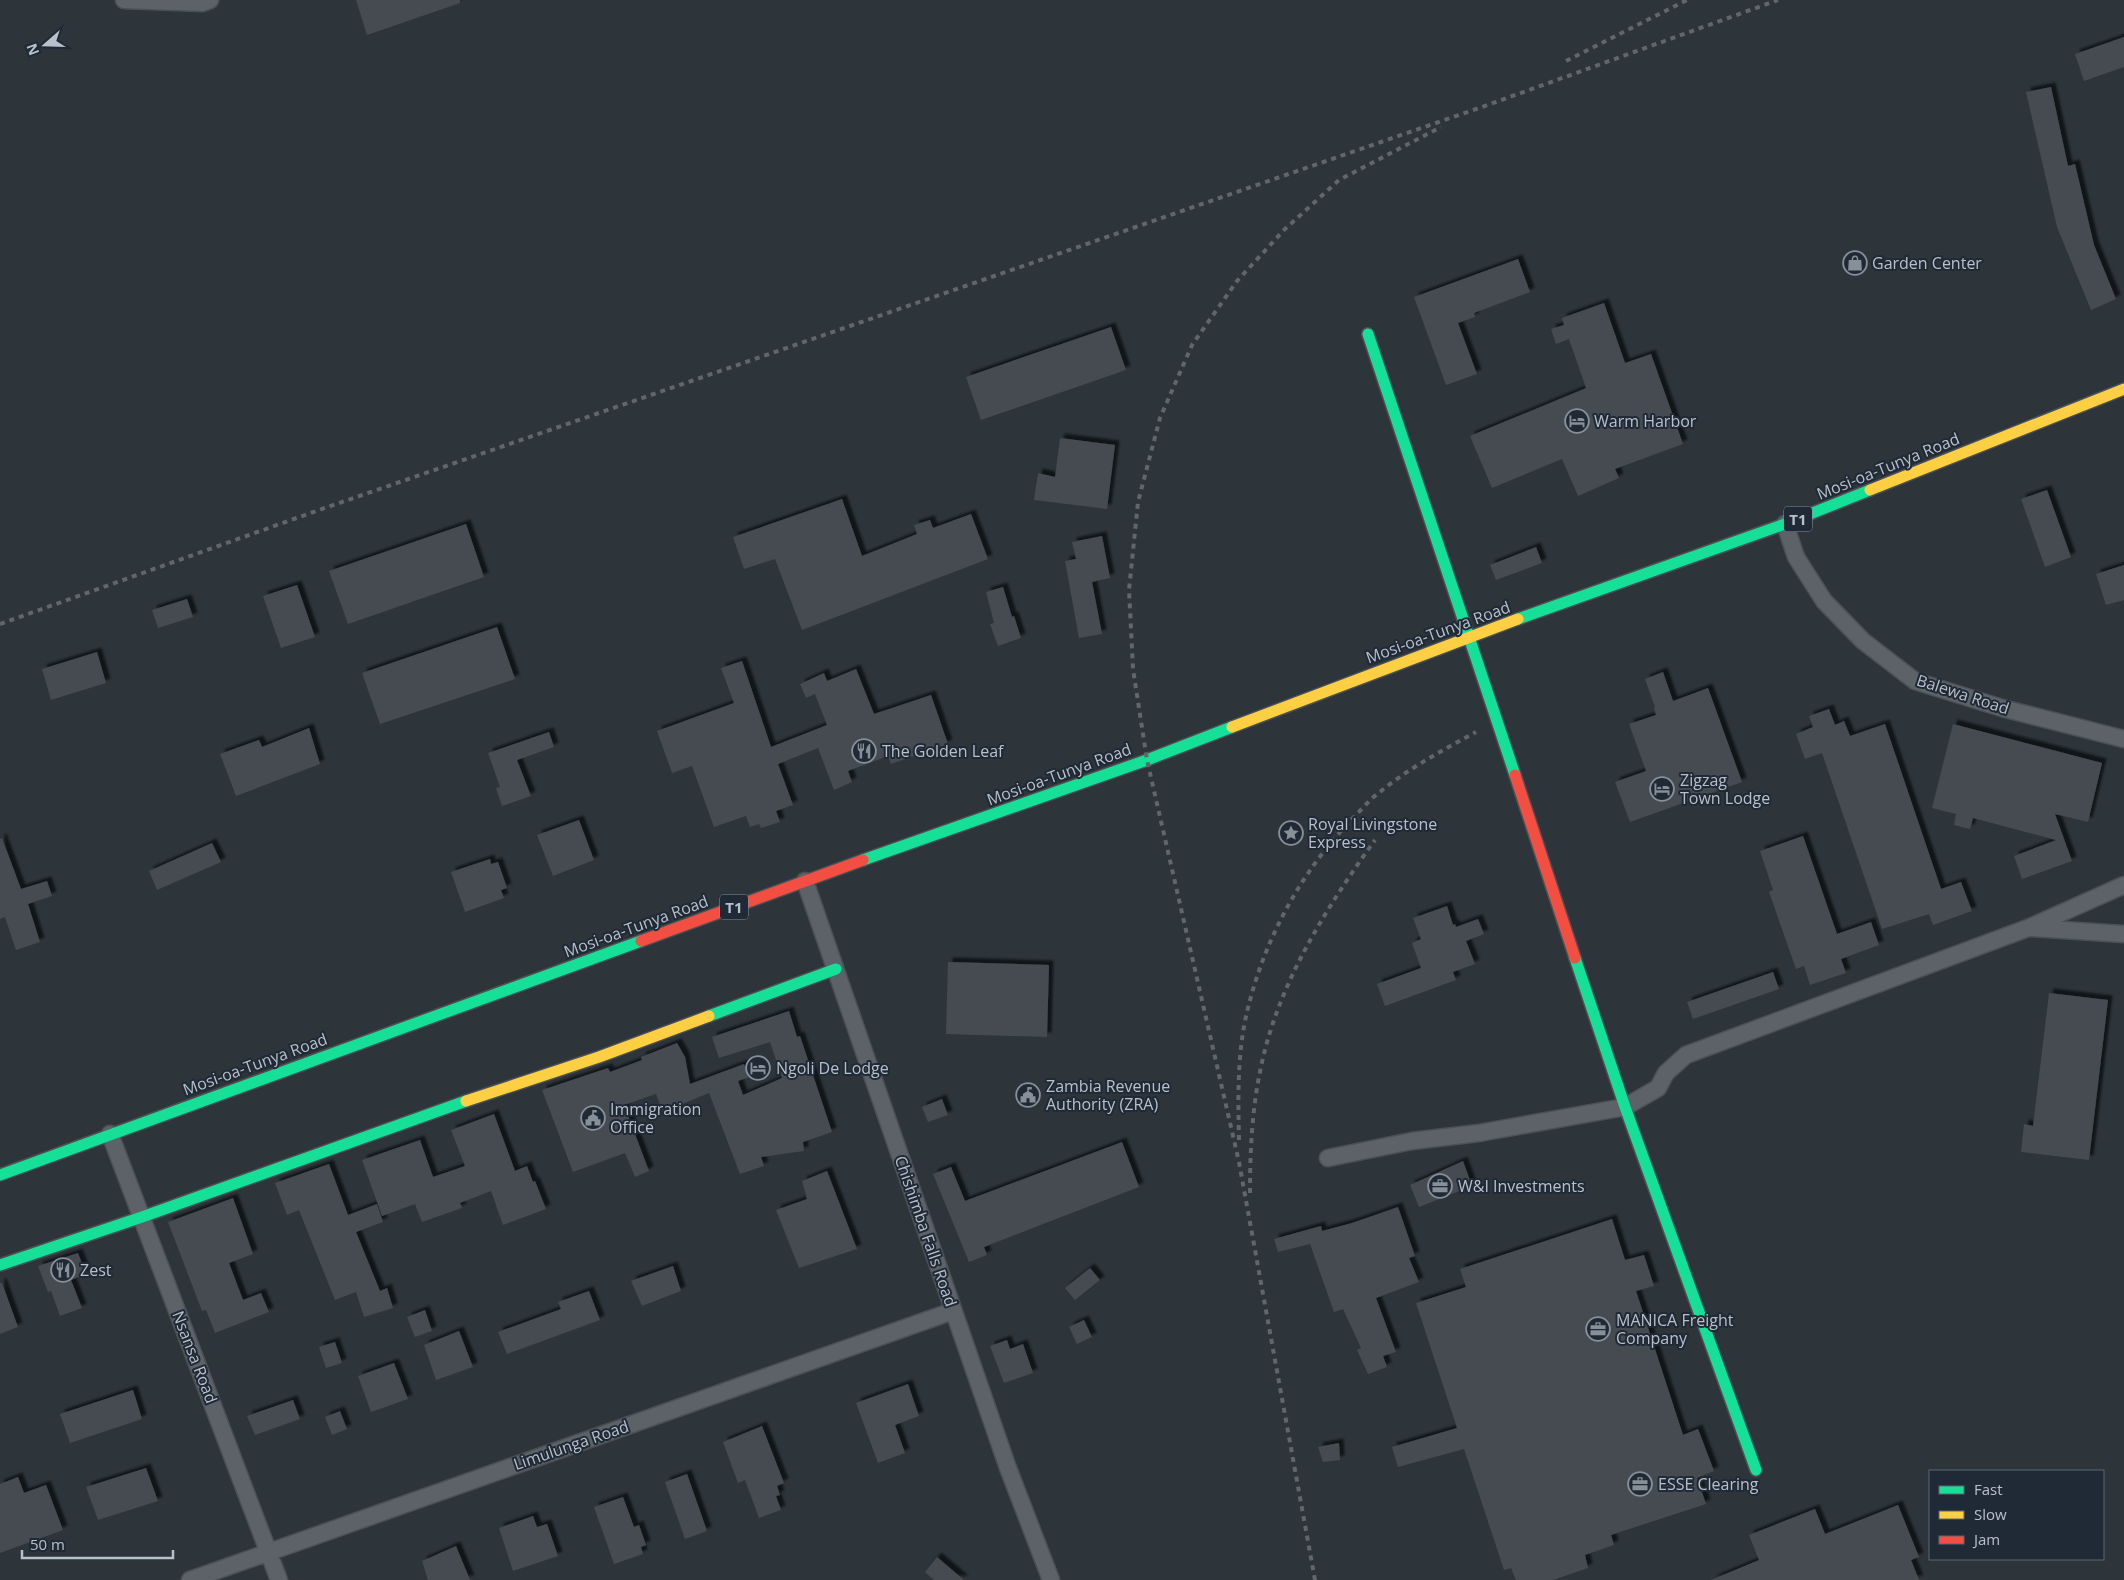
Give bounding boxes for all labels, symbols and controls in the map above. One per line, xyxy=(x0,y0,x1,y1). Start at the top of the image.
north arrow xyxy=(20,20,70,70)
text: N xyxy=(21,41,43,58)
shop icon: Garden Center xyxy=(1842,250,1868,276)
place label: Garden Center xyxy=(1872,252,1982,274)
hotel icon: Warm Harbor xyxy=(1564,408,1590,434)
place label: Warm Harbor xyxy=(1594,410,1697,432)
street label: Mosi-oa-Tunya Road xyxy=(1813,427,1963,505)
road number: T1 xyxy=(1784,506,1812,532)
street label: Mosi-oa-Tunya Road xyxy=(1363,596,1513,668)
street label: Balewa Road xyxy=(1914,669,2012,719)
restaurant icon: The Golden Leaf xyxy=(851,738,877,764)
street label: Mosi-oa-Tunya Road xyxy=(984,738,1134,810)
place label: The Golden Leaf xyxy=(882,740,1005,762)
place label: Zigzag Town Lodge xyxy=(1680,769,1770,809)
hotel icon: Zigzag Town Lodge xyxy=(1649,776,1675,802)
place label: Royal Livingstone Express xyxy=(1308,813,1437,853)
place icon: Royal Livingstone Express xyxy=(1278,820,1304,846)
street label: Mosi-oa-Tunya Road xyxy=(561,890,711,962)
road number: T1 xyxy=(720,894,748,920)
street label: Mosi-oa-Tunya Road xyxy=(180,1028,330,1100)
hotel icon: Ngoli De Lodge xyxy=(745,1055,771,1081)
place label: Ngoli De Lodge xyxy=(776,1057,889,1079)
place label: Zambia Revenue Authority (ZRA) xyxy=(1046,1075,1170,1115)
public building icon: Zambia Revenue Authority (ZRA) xyxy=(1015,1082,1041,1108)
place label: Immigration Office xyxy=(610,1098,701,1138)
public building icon: Immigration Office xyxy=(580,1105,606,1131)
street label: Chishimba Falls Road xyxy=(890,1153,962,1309)
office icon: W&I Investments xyxy=(1427,1173,1453,1199)
place label: W&I Investments xyxy=(1458,1175,1585,1197)
restaurant icon: Zest xyxy=(50,1257,76,1283)
place label: Zest xyxy=(80,1259,112,1281)
street label: Nsansa Road xyxy=(167,1308,223,1406)
place label: MANICA Freight Company xyxy=(1616,1309,1734,1349)
office icon: MANICA Freight Company xyxy=(1585,1316,1611,1342)
street label: Limulunga Road xyxy=(510,1415,632,1475)
legend xyxy=(1929,1470,2104,1560)
office icon: ESSE Clearing xyxy=(1627,1471,1653,1497)
place label: ESSE Clearing xyxy=(1658,1473,1759,1495)
text: Fast xyxy=(1974,1479,2003,1499)
text: Slow xyxy=(1974,1504,2007,1524)
scale bar xyxy=(22,1528,174,1560)
text: Jam xyxy=(1972,1529,2000,1549)
text: 50 m xyxy=(30,1534,65,1554)

